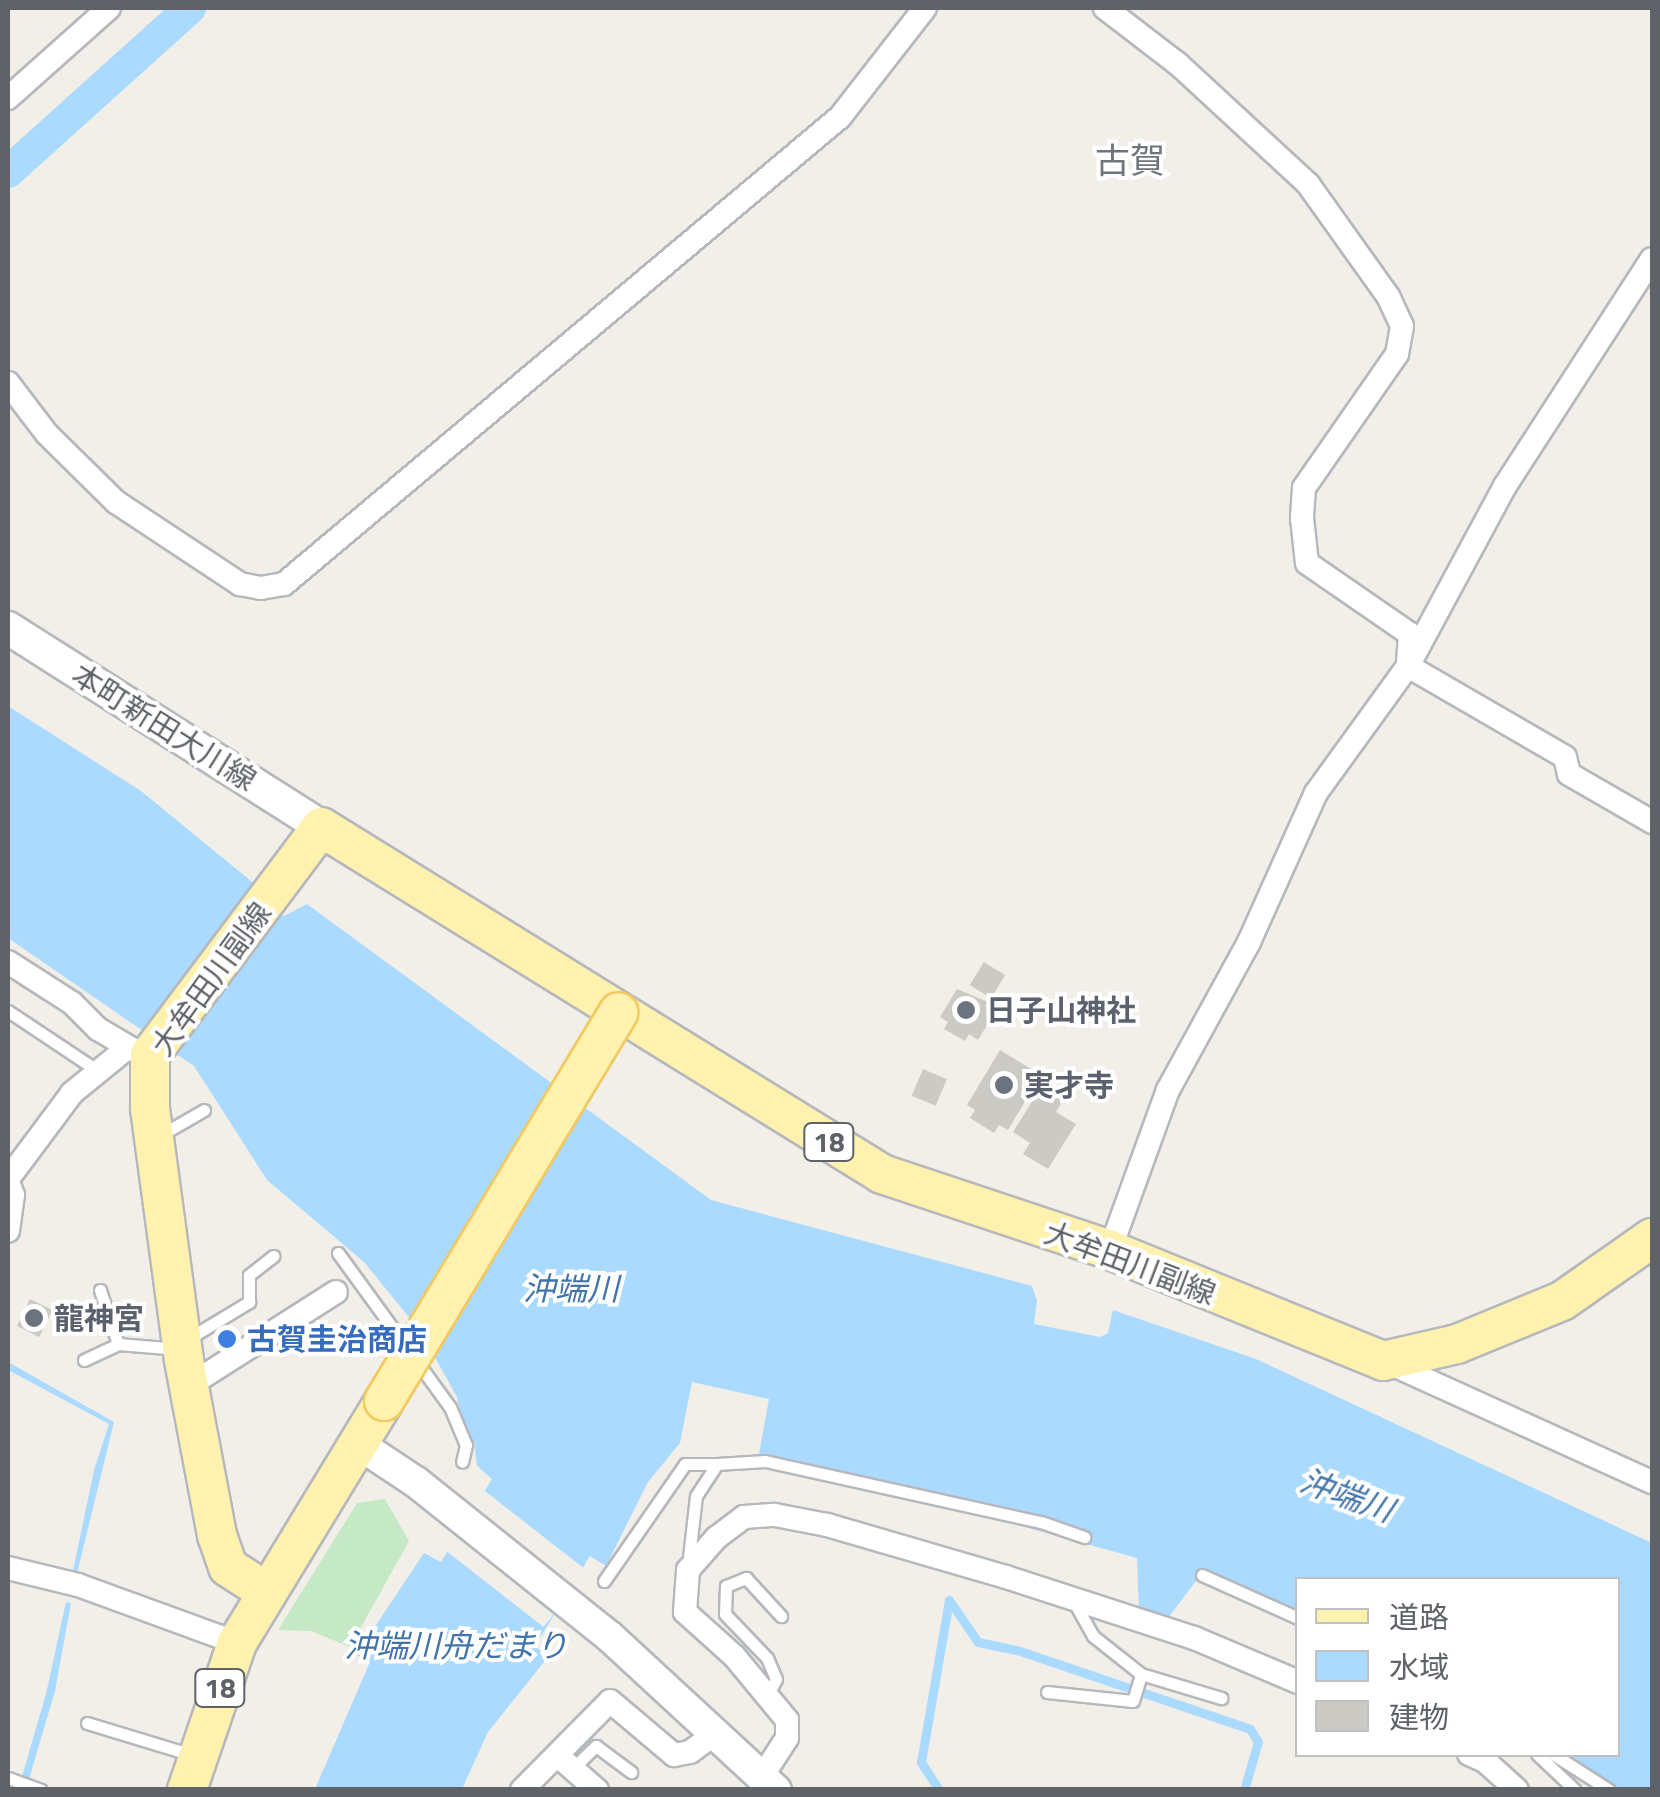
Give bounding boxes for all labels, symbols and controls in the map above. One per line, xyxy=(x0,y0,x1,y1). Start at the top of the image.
district label: 古賀 xyxy=(1095,139,1165,181)
street label: 本町新田大川線 xyxy=(65,656,263,798)
street label: 大牟田川副線 xyxy=(144,896,278,1062)
place label: 日子山神社 xyxy=(986,992,1136,1028)
marker: 日子山神社 xyxy=(955,999,977,1021)
place label: 実才寺 xyxy=(1024,1067,1114,1103)
marker: 実才寺 xyxy=(993,1074,1015,1096)
road number: 18 xyxy=(802,1119,856,1165)
street label: 大牟田川副線 xyxy=(1040,1214,1220,1312)
water label: 沖端川 xyxy=(523,1269,619,1307)
place label: 龍神宮 xyxy=(54,1300,144,1336)
marker: 龍神宮 xyxy=(23,1307,45,1329)
place label: 古賀圭治商店 xyxy=(247,1321,427,1357)
marker: 古賀圭治商店 xyxy=(216,1328,238,1350)
water label: 沖端川 xyxy=(1295,1461,1399,1529)
legend xyxy=(1295,1577,1620,1757)
text: 道路 xyxy=(1389,1594,1449,1640)
water label: 沖端川舟だまり xyxy=(344,1626,568,1664)
text: 水域 xyxy=(1389,1644,1449,1690)
road number: 18 xyxy=(192,1665,248,1711)
text: 建物 xyxy=(1389,1694,1449,1740)

